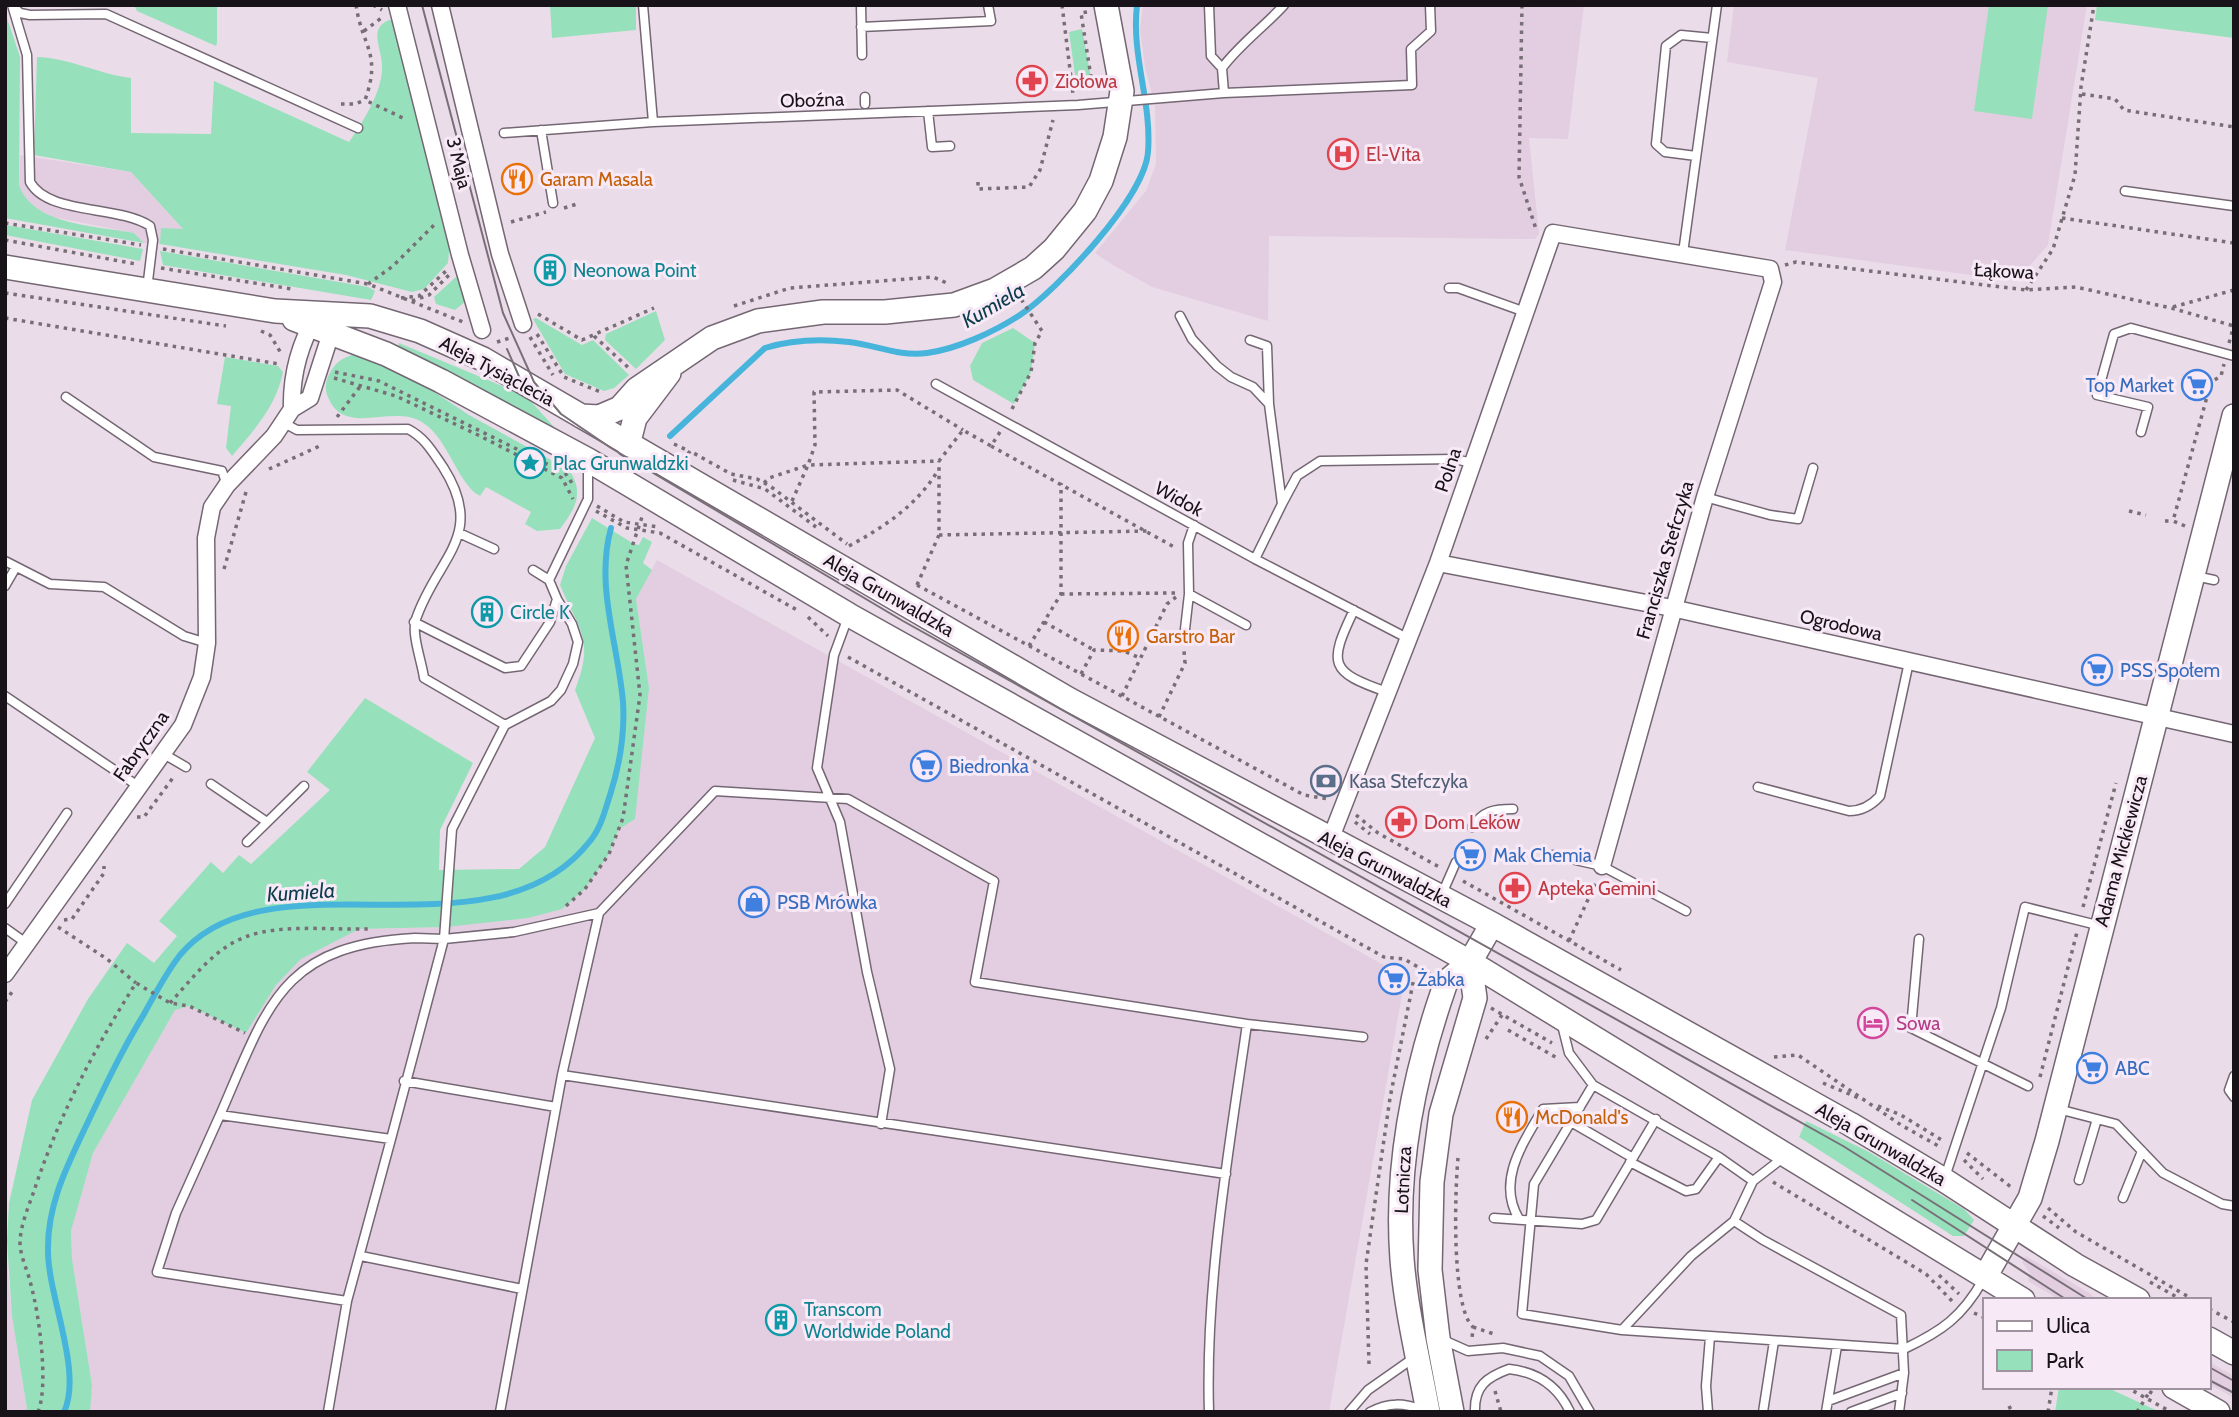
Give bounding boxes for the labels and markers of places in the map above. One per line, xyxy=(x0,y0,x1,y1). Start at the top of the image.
pharmacy icon: Ziołowa xyxy=(1015,64,1049,98)
place label: Ziołowa xyxy=(1055,70,1117,93)
hospital icon: El-Vita xyxy=(1326,137,1360,171)
place label: El-Vita xyxy=(1366,143,1421,166)
restaurant icon: Garam Masala xyxy=(500,162,534,196)
place label: Garam Masala xyxy=(540,168,653,191)
building icon: Neonowa Point xyxy=(533,253,567,287)
place label: Neonowa Point xyxy=(573,259,697,282)
supermarket icon: Top Market xyxy=(2180,368,2214,402)
place label: Top Market xyxy=(2085,374,2175,397)
place icon: Plac Grunwaldzki xyxy=(513,446,547,480)
place label: Plac Grunwaldzki xyxy=(553,452,689,475)
building icon: Circle K xyxy=(470,595,504,629)
place label: Circle K xyxy=(510,601,570,624)
restaurant icon: Garstro Bar xyxy=(1106,619,1140,653)
place label: Garstro Bar xyxy=(1146,625,1235,648)
supermarket icon: PSS Społem xyxy=(2080,653,2114,687)
place label: PSS Społem xyxy=(2120,659,2220,682)
supermarket icon: Biedronka xyxy=(909,749,943,783)
place label: Biedronka xyxy=(949,755,1029,778)
bank icon: Kasa Stefczyka xyxy=(1309,764,1343,798)
place label: Kasa Stefczyka xyxy=(1349,770,1468,793)
pharmacy icon: Dom Leków xyxy=(1384,805,1418,839)
place label: Dom Leków xyxy=(1424,811,1521,834)
supermarket icon: Mak Chemia xyxy=(1453,838,1487,872)
place label: Mak Chemia xyxy=(1493,844,1592,867)
pharmacy icon: Apteka Gemini xyxy=(1498,871,1532,905)
place label: Apteka Gemini xyxy=(1538,877,1656,900)
shop icon: PSB Mrówka xyxy=(737,885,771,919)
place label: PSB Mrówka xyxy=(777,891,877,914)
supermarket icon: Żabka xyxy=(1377,962,1411,996)
place label: Żabka xyxy=(1417,968,1465,991)
hotel icon: Sowa xyxy=(1856,1006,1890,1040)
place label: Sowa xyxy=(1896,1012,1940,1035)
supermarket icon: ABC xyxy=(2075,1051,2109,1085)
place label: ABC xyxy=(2115,1057,2150,1080)
restaurant icon: McDonald's xyxy=(1495,1100,1529,1134)
place label: McDonald's xyxy=(1535,1106,1629,1129)
place label: Transcom Worldwide Poland xyxy=(804,1298,951,1343)
building icon: Transcom Worldwide Poland xyxy=(764,1303,798,1337)

